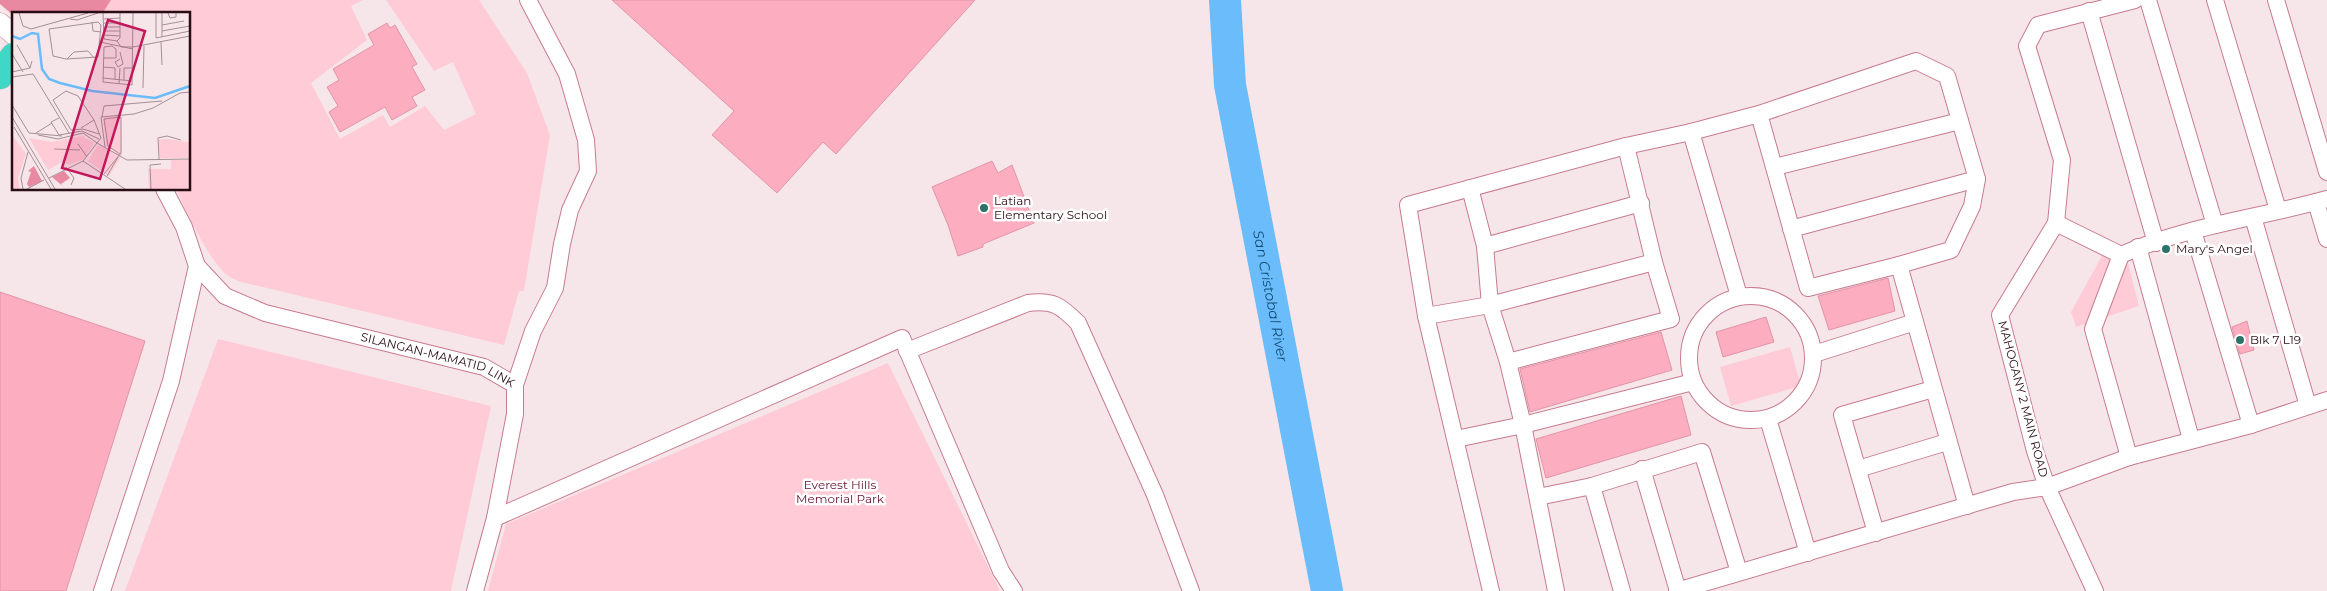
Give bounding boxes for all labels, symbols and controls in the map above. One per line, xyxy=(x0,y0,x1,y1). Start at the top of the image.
inset map xyxy=(12,12,190,190)
place label: Latian Elementary School xyxy=(994,193,1107,222)
marker: Latian Elementary School xyxy=(978,202,990,214)
water label: San Cristobal River xyxy=(1249,229,1292,364)
place label: Mary's Angel xyxy=(2176,241,2253,256)
marker: Mary's Angel xyxy=(2160,243,2172,255)
street label: MAHOGANY 2 MAIN ROAD xyxy=(1995,319,2052,479)
street label: SILANGAN-MAMATID LINK xyxy=(359,329,518,391)
place label: Blk 7 L19 xyxy=(2250,332,2301,347)
marker: Blk 7 L19 xyxy=(2234,334,2246,346)
park label: Everest Hills Memorial Park xyxy=(796,477,885,506)

